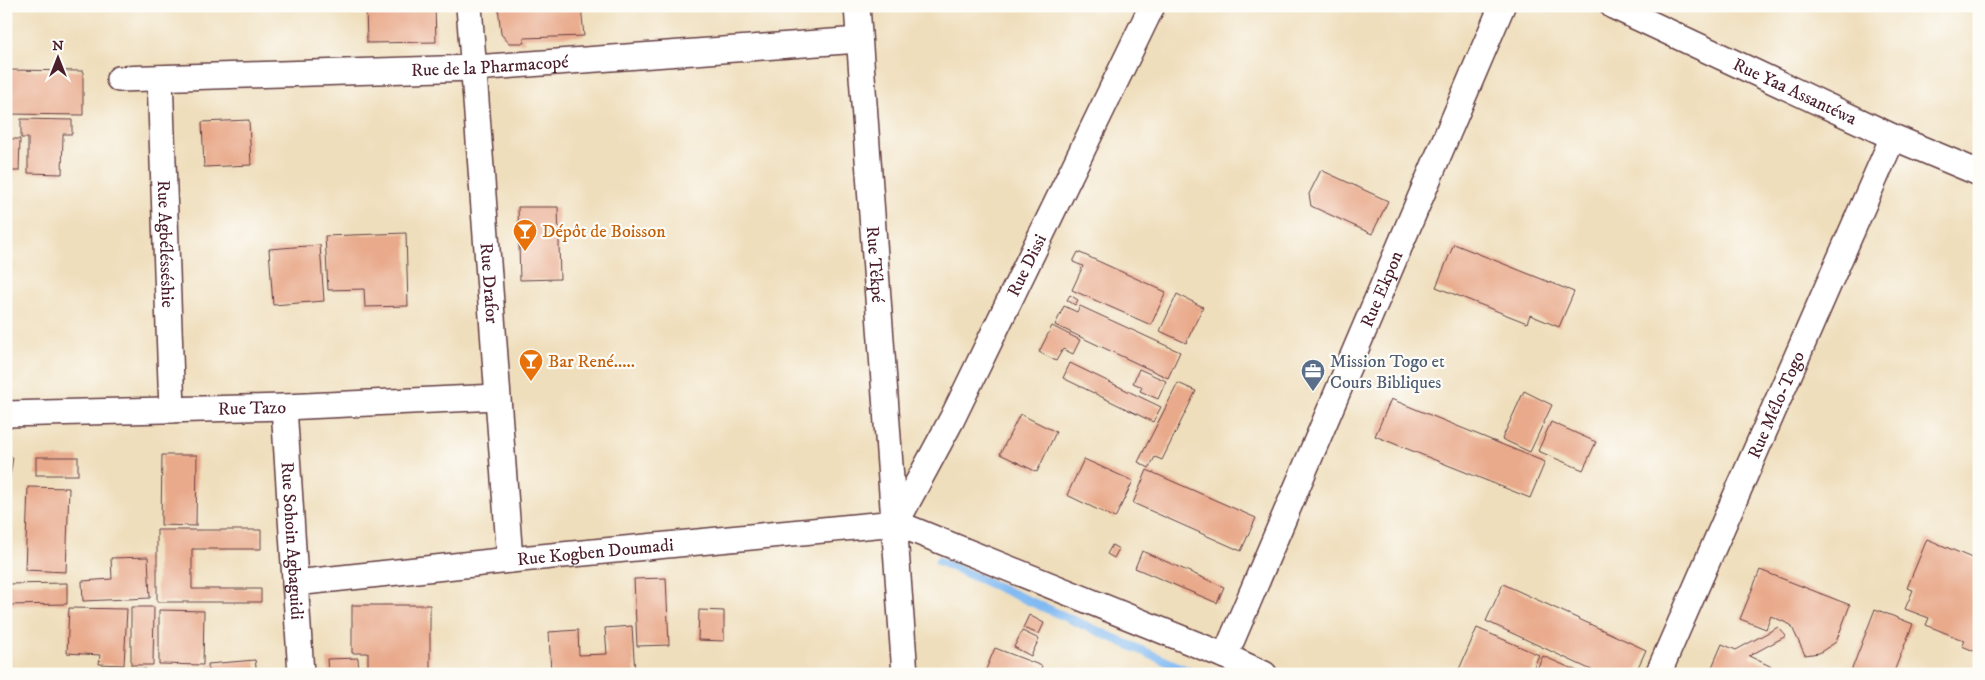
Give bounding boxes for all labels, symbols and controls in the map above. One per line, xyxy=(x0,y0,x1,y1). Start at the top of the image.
north arrow xyxy=(32,32,82,82)
text: N xyxy=(52,37,64,55)
street label: Rue de la Pharmacopé xyxy=(411,51,570,82)
street label: Rue Yaa Assantéwa xyxy=(1729,54,1860,131)
street label: Rue Agbélésséshie xyxy=(152,180,178,308)
bar icon: Dépôt de Boisson xyxy=(512,218,538,252)
place label: Dépôt de Boisson xyxy=(542,221,666,243)
street label: Rue Tékpé xyxy=(861,225,888,304)
street label: Rue Dissi xyxy=(1003,231,1052,300)
street label: Rue Drafor xyxy=(475,242,502,325)
street label: Rue Ekpon xyxy=(1356,247,1409,331)
bar icon: Bar René..... xyxy=(518,348,544,382)
street label: Rue Mélo-Togo xyxy=(1744,348,1810,462)
place label: Bar René..... xyxy=(548,351,635,373)
place label: Mission Togo et Cours Bibliques xyxy=(1330,351,1445,394)
office icon: Mission Togo et Cours Bibliques xyxy=(1300,358,1326,392)
street label: Rue Tazo xyxy=(218,397,287,421)
street label: Rue Sohoin Agbaguidi xyxy=(276,461,308,620)
street label: Rue Kogben Doumadi xyxy=(516,534,675,571)

